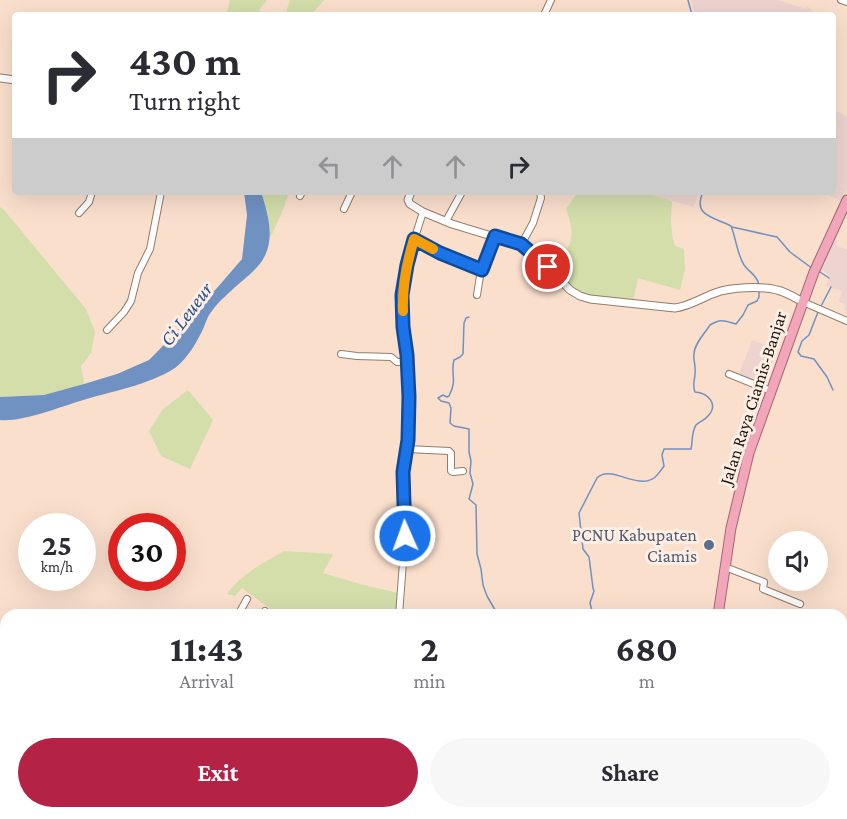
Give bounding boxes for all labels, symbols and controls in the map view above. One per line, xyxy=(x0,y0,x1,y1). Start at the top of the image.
icon: right xyxy=(30,36,108,114)
text: 430 m xyxy=(129,37,241,84)
text: Turn right xyxy=(129,86,240,116)
icon: left xyxy=(313,150,346,183)
icon: ahead xyxy=(376,150,409,183)
icon: ahead xyxy=(439,150,472,183)
icon: right xyxy=(502,150,535,183)
pin xyxy=(522,241,573,292)
icon: arrive xyxy=(531,250,564,283)
water label: Ci Leueur xyxy=(155,277,217,350)
street label: Jalan Raya Ciamis-Banjar xyxy=(715,308,792,489)
position arrow xyxy=(373,504,437,568)
speed limit sign: 30 xyxy=(108,513,186,591)
place label: PCNU Kabupaten Ciamis xyxy=(572,525,697,566)
text: 25 xyxy=(42,528,72,561)
map controls xyxy=(768,531,828,591)
button: sound xyxy=(768,531,828,591)
marker: PCNU Kabupaten Ciamis xyxy=(702,538,716,552)
text: km/h xyxy=(41,559,73,575)
text: 11:43 xyxy=(170,629,244,669)
text: 2 xyxy=(420,629,439,669)
text: 680 xyxy=(616,629,678,669)
text: Arrival xyxy=(180,670,234,692)
text: min xyxy=(414,670,446,692)
text: m xyxy=(639,670,655,692)
button: Exit xyxy=(18,738,418,807)
button: Share xyxy=(430,738,830,807)

